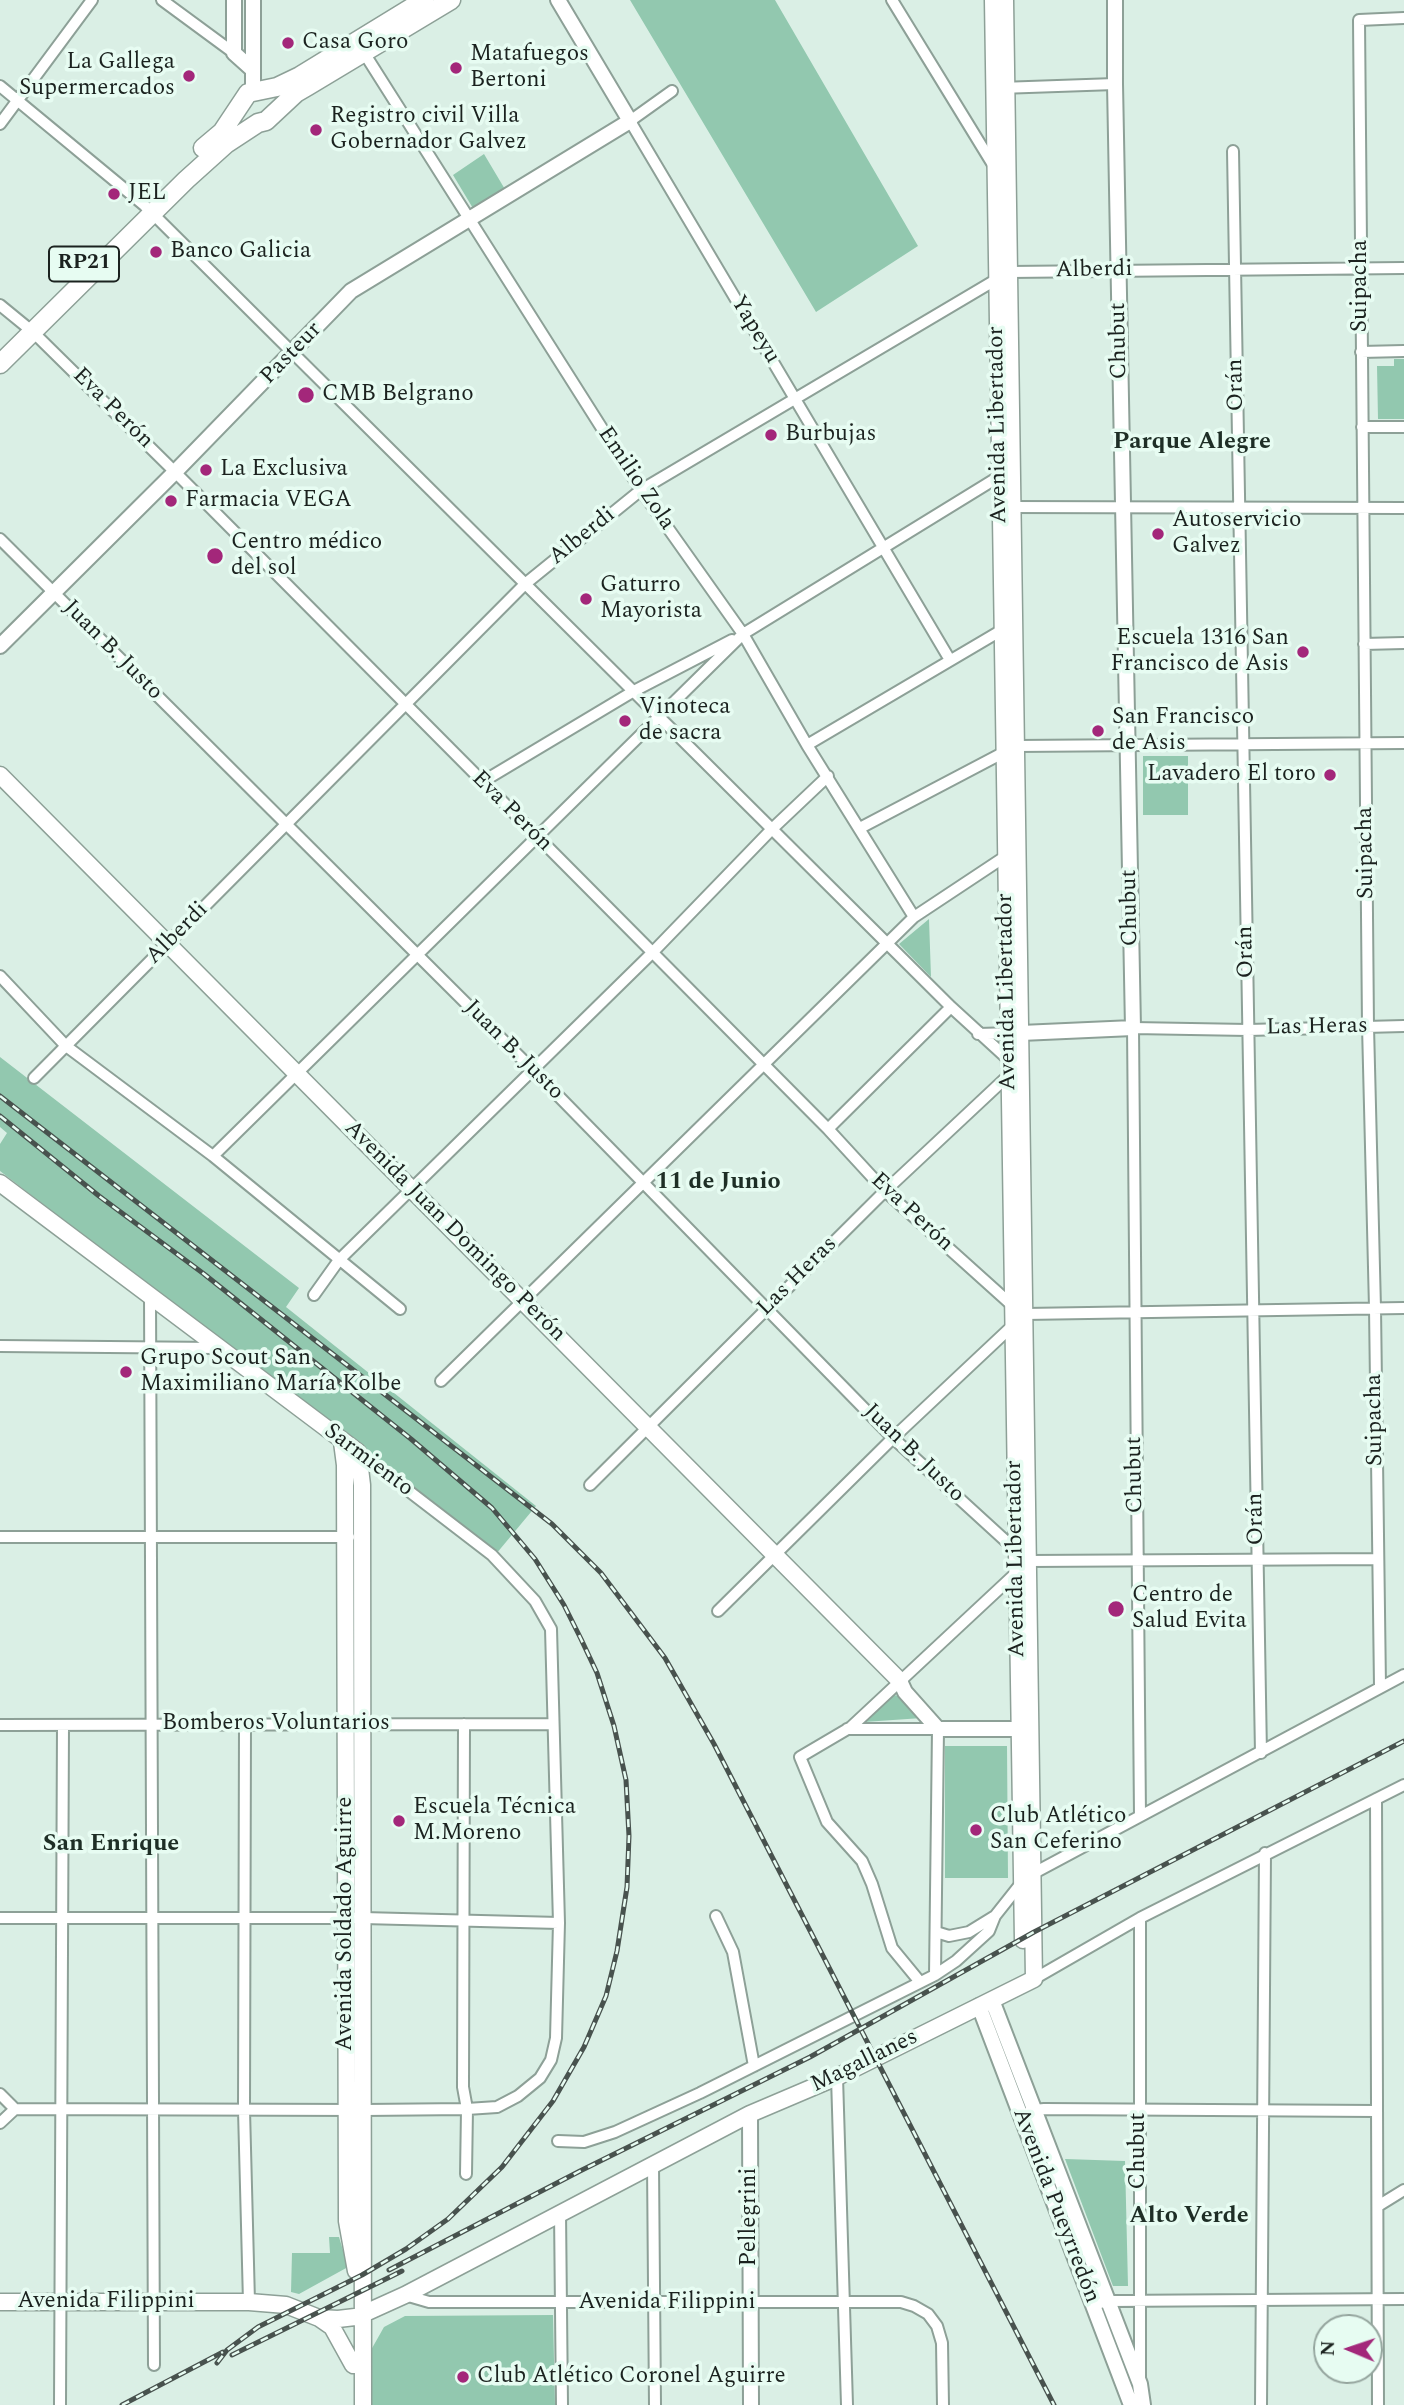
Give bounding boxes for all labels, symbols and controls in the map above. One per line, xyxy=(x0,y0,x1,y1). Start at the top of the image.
place label: Casa Goro xyxy=(302,29,409,57)
marker: Casa Goro xyxy=(280,35,296,51)
place label: Matafuegos Bertoni xyxy=(470,41,589,95)
place label: La Gallega Supermercados xyxy=(19,49,175,103)
marker: Matafuegos Bertoni xyxy=(448,60,464,76)
marker: La Gallega Supermercados xyxy=(181,68,197,84)
place label: Registro civil Villa Gobernador Galvez xyxy=(330,103,527,157)
marker: Registro civil Villa Gobernador Galvez xyxy=(308,122,324,138)
place label: JEL xyxy=(128,180,166,208)
marker: JEL xyxy=(106,186,122,202)
place label: Banco Galicia xyxy=(170,238,311,266)
street label: Suipacha xyxy=(1347,240,1375,332)
marker: Banco Galicia xyxy=(148,244,164,260)
road number: RP21 xyxy=(49,246,119,282)
street label: Alberdi xyxy=(1055,257,1133,285)
street label: Yapeyu xyxy=(723,291,785,369)
street label: Chubut xyxy=(1106,302,1134,380)
street label: Pasteur xyxy=(256,317,328,391)
street label: Avenida Libertador xyxy=(983,326,1015,524)
street label: Orán xyxy=(1223,358,1251,412)
street label: Eva Perón xyxy=(66,363,158,455)
place label: CMB Belgrano xyxy=(322,381,474,409)
marker: CMB Belgrano xyxy=(296,385,316,405)
place label: Burbujas xyxy=(785,421,876,449)
street label: Emilio Zola xyxy=(590,422,680,536)
marker: Burbujas xyxy=(763,427,779,443)
district label: Parque Alegre xyxy=(1113,429,1271,457)
place label: La Exclusiva xyxy=(220,456,348,484)
marker: La Exclusiva xyxy=(198,462,214,478)
place label: Farmacia VEGA xyxy=(185,487,352,515)
marker: Farmacia VEGA xyxy=(163,493,179,509)
street label: Alberdi xyxy=(544,502,622,572)
place label: Autoservicio Galvez xyxy=(1172,507,1301,561)
marker: Autoservicio Galvez xyxy=(1150,526,1166,542)
place label: Centro médico del sol xyxy=(231,529,382,583)
marker: Centro médico del sol xyxy=(205,546,225,566)
place label: Gaturro Mayorista xyxy=(600,572,702,626)
marker: Gaturro Mayorista xyxy=(578,591,594,607)
street label: Juan B. Justo xyxy=(56,595,168,707)
place label: Escuela 1316 San Francisco de Asis xyxy=(1110,625,1289,679)
marker: Escuela 1316 San Francisco de Asis xyxy=(1295,644,1311,660)
place label: Vinoteca de sacra xyxy=(639,694,731,748)
place label: San Francisco de Asis xyxy=(1112,704,1254,758)
marker: Vinoteca de sacra xyxy=(617,713,633,729)
marker: San Francisco de Asis xyxy=(1090,723,1106,739)
place label: Lavadero El toro xyxy=(1147,761,1316,789)
street label: Eva Perón xyxy=(465,766,557,858)
marker: Lavadero El toro xyxy=(1322,767,1338,783)
street label: Suipacha xyxy=(1352,807,1382,899)
street label: Chubut xyxy=(1117,869,1145,947)
street label: Avenida Libertador xyxy=(992,893,1024,1091)
street label: Alberdi xyxy=(141,897,215,971)
street label: Orán xyxy=(1233,925,1261,979)
street label: Juan B. Justo xyxy=(457,995,569,1107)
street label: Las Heras xyxy=(1266,1013,1368,1043)
street label: Avenida Juan Domingo Perón xyxy=(337,1115,571,1349)
street label: Eva Perón xyxy=(864,1168,958,1258)
district label: 11 de Junio xyxy=(655,1169,781,1197)
street label: Las Heras xyxy=(752,1231,844,1323)
place label: Grupo Scout San Maximiliano María Kolbe xyxy=(140,1345,401,1399)
marker: Grupo Scout San Maximiliano María Kolbe xyxy=(118,1364,134,1380)
street label: Suipacha xyxy=(1361,1374,1391,1466)
street label: Juan B. Justo xyxy=(857,1399,969,1509)
street label: Sarmiento xyxy=(318,1418,418,1504)
street label: Chubut xyxy=(1122,1436,1150,1514)
street label: Avenida Libertador xyxy=(1001,1460,1033,1658)
street label: Orán xyxy=(1243,1492,1271,1546)
place label: Centro de Salud Evita xyxy=(1132,1582,1247,1636)
marker: Centro de Salud Evita xyxy=(1106,1599,1126,1619)
street label: Bomberos Voluntarios xyxy=(162,1710,390,1738)
place label: Escuela Técnica M.Moreno xyxy=(413,1794,576,1848)
street label: Avenida Soldado Aguirre xyxy=(332,1797,360,2051)
place label: Club Atlético San Ceferino xyxy=(990,1803,1126,1857)
marker: Escuela Técnica M.Moreno xyxy=(391,1813,407,1829)
marker: Club Atlético San Ceferino xyxy=(968,1822,984,1838)
district label: San Enrique xyxy=(43,1831,179,1859)
street label: Magallanes xyxy=(807,2024,923,2100)
street label: Avenida Pueyrredón xyxy=(1005,2105,1105,2307)
street label: Chubut xyxy=(1125,2113,1153,2189)
street label: Pellegrini xyxy=(736,2167,764,2267)
district label: Alto Verde xyxy=(1129,2203,1249,2231)
street label: Avenida Filippini xyxy=(17,2288,195,2316)
street label: Avenida Filippini xyxy=(578,2289,756,2317)
north arrow xyxy=(1313,2314,1383,2384)
text: N xyxy=(1314,2340,1343,2357)
place label: Club Atlético Coronel Aguirre xyxy=(477,2363,786,2391)
marker: Club Atlético Coronel Aguirre xyxy=(455,2369,471,2385)

